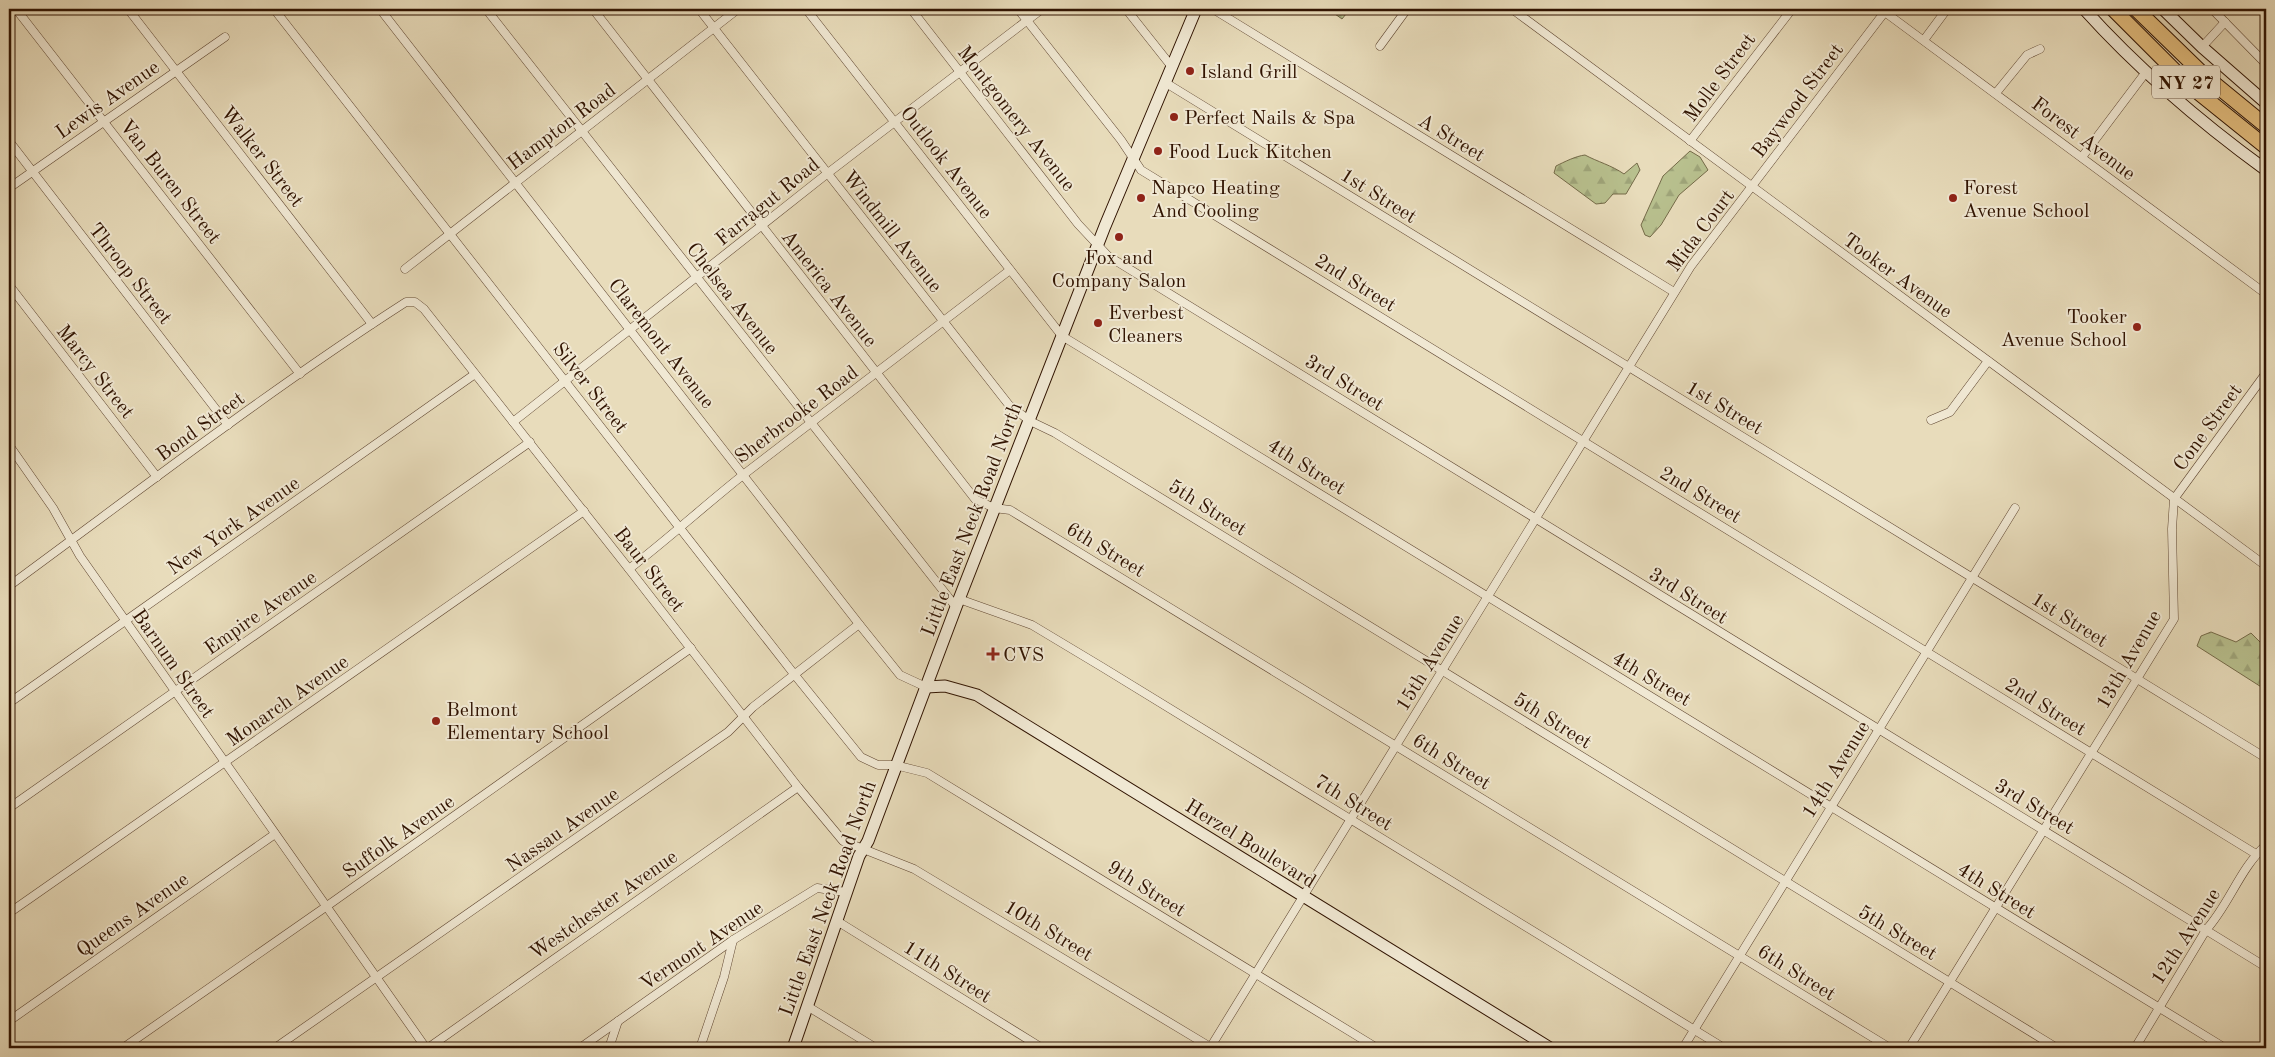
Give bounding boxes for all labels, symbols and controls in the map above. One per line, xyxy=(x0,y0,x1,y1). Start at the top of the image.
street label: Molle Street xyxy=(1681,30,1760,126)
street label: Baywood Street xyxy=(1749,40,1848,162)
street label: Montgomery Avenue xyxy=(953,43,1078,196)
street label: Lewis Avenue xyxy=(53,58,164,144)
place label: Island Grill xyxy=(1200,63,1297,83)
marker: Island Grill xyxy=(1184,65,1196,77)
road number: NY 27 xyxy=(2152,65,2220,98)
street label: Hampton Road xyxy=(504,81,620,175)
street label: Forest Avenue xyxy=(2027,94,2138,185)
street label: Walker Street xyxy=(216,103,307,211)
street label: Outlook Avenue xyxy=(896,103,995,223)
place label: Perfect Nails & Spa xyxy=(1184,109,1356,129)
marker: Perfect Nails & Spa xyxy=(1168,111,1180,123)
street label: A Street xyxy=(1414,111,1488,166)
street label: Van Buren Street xyxy=(115,116,224,248)
place label: Food Luck Kitchen xyxy=(1168,143,1332,163)
marker: Food Luck Kitchen xyxy=(1152,145,1164,157)
street label: Farragut Road xyxy=(713,155,824,250)
street label: 1st Street xyxy=(1336,165,1420,228)
street label: Windmill Avenue xyxy=(838,168,945,297)
place label: Napco Heating And Cooling xyxy=(1151,179,1280,222)
place label: Forest Avenue School xyxy=(1963,179,2089,222)
street label: Mida Court xyxy=(1664,186,1739,276)
marker: Napco Heating And Cooling xyxy=(1135,192,1147,204)
marker: Forest Avenue School xyxy=(1947,192,1959,204)
street label: Throop Street xyxy=(84,220,175,329)
street label: America Avenue xyxy=(777,227,880,351)
street label: Tooker Avenue xyxy=(1838,230,1955,323)
marker: Fox and Company Salon xyxy=(1113,231,1125,243)
street label: Chelsea Avenue xyxy=(682,240,781,359)
place label: Fox and Company Salon xyxy=(1052,249,1187,292)
street label: 2nd Street xyxy=(1311,251,1399,316)
street label: Claremont Avenue xyxy=(604,276,717,413)
place label: Everbest Cleaners xyxy=(1108,304,1184,347)
place label: Tooker Avenue School xyxy=(2001,308,2127,351)
marker: Everbest Cleaners xyxy=(1092,317,1104,329)
marker: Tooker Avenue School xyxy=(2131,321,2143,333)
street label: Marcy Street xyxy=(52,322,137,423)
street label: Silver Street xyxy=(548,339,631,437)
street label: 3rd Street xyxy=(1301,352,1387,416)
street label: Sherbrooke Road xyxy=(732,363,863,468)
street label: 1st Street xyxy=(1682,378,1766,439)
street label: Cone Street xyxy=(2171,381,2247,475)
street label: Bond Street xyxy=(153,389,249,466)
street label: Little East Neck Road North xyxy=(919,400,1027,639)
street label: 4th Street xyxy=(1263,436,1349,500)
street label: 2nd Street xyxy=(1656,464,1744,528)
street label: New York Avenue xyxy=(164,474,304,580)
street label: 5th Street xyxy=(1164,477,1250,541)
street label: 6th Street xyxy=(1062,519,1148,582)
street label: Baur Street xyxy=(609,524,687,616)
street label: 3rd Street xyxy=(1645,565,1731,629)
street label: Empire Avenue xyxy=(201,568,321,660)
street label: 1st Street xyxy=(2027,589,2111,652)
street label: Barnum Street xyxy=(128,606,217,722)
street label: 13th Avenue xyxy=(2094,607,2166,713)
street label: 15th Avenue xyxy=(1393,611,1468,715)
place label: CVS xyxy=(1003,646,1044,666)
marker: CVS xyxy=(987,648,999,660)
street label: 4th Street xyxy=(1608,648,1694,711)
street label: Monarch Avenue xyxy=(223,652,353,751)
street label: 2nd Street xyxy=(2001,675,2089,740)
street label: 5th Street xyxy=(1509,690,1595,754)
place label: Belmont Elementary School xyxy=(446,701,609,744)
marker: Belmont Elementary School xyxy=(430,715,442,727)
street label: 14th Avenue xyxy=(1799,718,1874,822)
street label: 6th Street xyxy=(1408,731,1494,795)
street label: 7th Street xyxy=(1310,772,1396,836)
street label: 3rd Street xyxy=(1991,776,2077,839)
street label: Little East Neck Road North xyxy=(777,778,881,1019)
street label: Nassau Avenue xyxy=(503,784,623,877)
street label: Suffolk Avenue xyxy=(340,792,459,883)
street label: Herzel Boulevard xyxy=(1181,797,1319,893)
street label: Westchester Avenue xyxy=(527,847,682,964)
street label: 9th Street xyxy=(1103,858,1189,922)
street label: 4th Street xyxy=(1953,860,2039,924)
street label: Queens Avenue xyxy=(73,870,193,962)
street label: 12th Avenue xyxy=(2148,885,2225,989)
street label: 10th Street xyxy=(1000,897,1096,966)
street label: Vermont Avenue xyxy=(637,898,767,995)
street label: 5th Street xyxy=(1854,902,1940,965)
street label: 11th Street xyxy=(899,938,995,1008)
street label: 6th Street xyxy=(1753,942,1839,1006)

